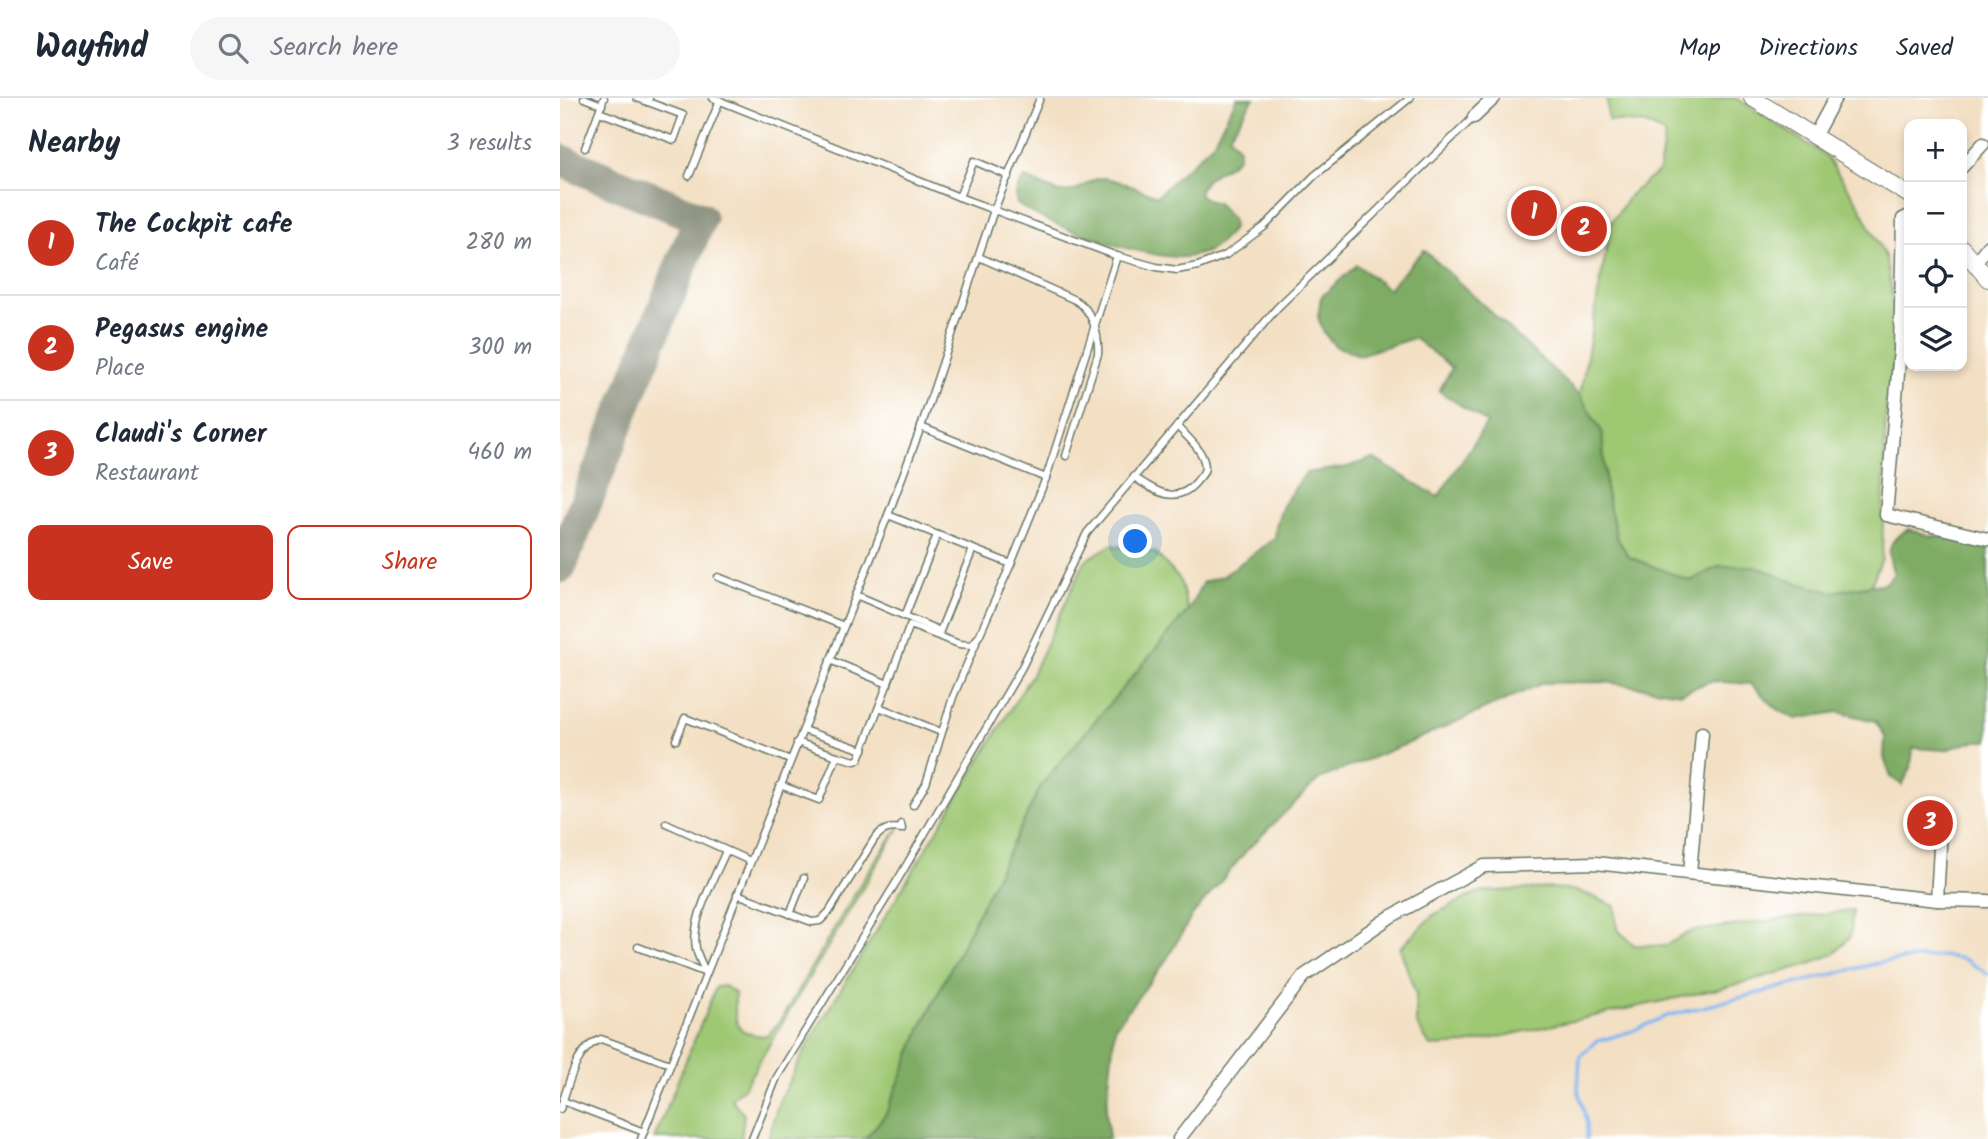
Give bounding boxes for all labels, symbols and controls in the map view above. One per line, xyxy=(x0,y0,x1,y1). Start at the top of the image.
search box xyxy=(190,17,680,80)
text: Wayfind xyxy=(35,22,148,75)
text: Search here xyxy=(270,27,398,69)
icon: search xyxy=(214,29,252,67)
text: Map xyxy=(1679,29,1721,68)
text: Directions xyxy=(1759,29,1858,68)
text: Saved xyxy=(1896,29,1953,68)
map controls xyxy=(1904,119,1967,371)
button: + xyxy=(1904,119,1967,182)
text: Nearby xyxy=(28,120,120,168)
text: 3 results xyxy=(446,126,532,162)
button: − xyxy=(1904,182,1967,245)
pin: 1 xyxy=(1511,187,1557,239)
pin: 2 xyxy=(1561,203,1607,255)
text: The Cockpit cafe xyxy=(95,204,292,246)
text: 1 xyxy=(48,225,54,261)
text: 280 m xyxy=(466,225,532,261)
button: locate xyxy=(1904,245,1967,308)
text: Café xyxy=(95,246,138,282)
button: layers xyxy=(1904,308,1967,371)
text: Pegasus engine xyxy=(95,309,268,351)
text: 2 xyxy=(44,330,58,366)
text: 300 m xyxy=(468,330,532,366)
text: Place xyxy=(95,351,145,387)
text: Claudi's Corner xyxy=(95,414,266,456)
text: 3 xyxy=(45,435,57,471)
text: 460 m xyxy=(468,435,532,471)
text: Restaurant xyxy=(95,456,199,492)
your location xyxy=(1118,524,1152,558)
button: Save xyxy=(28,525,273,600)
button: Share xyxy=(287,525,532,600)
pin: 3 xyxy=(1907,797,1953,849)

